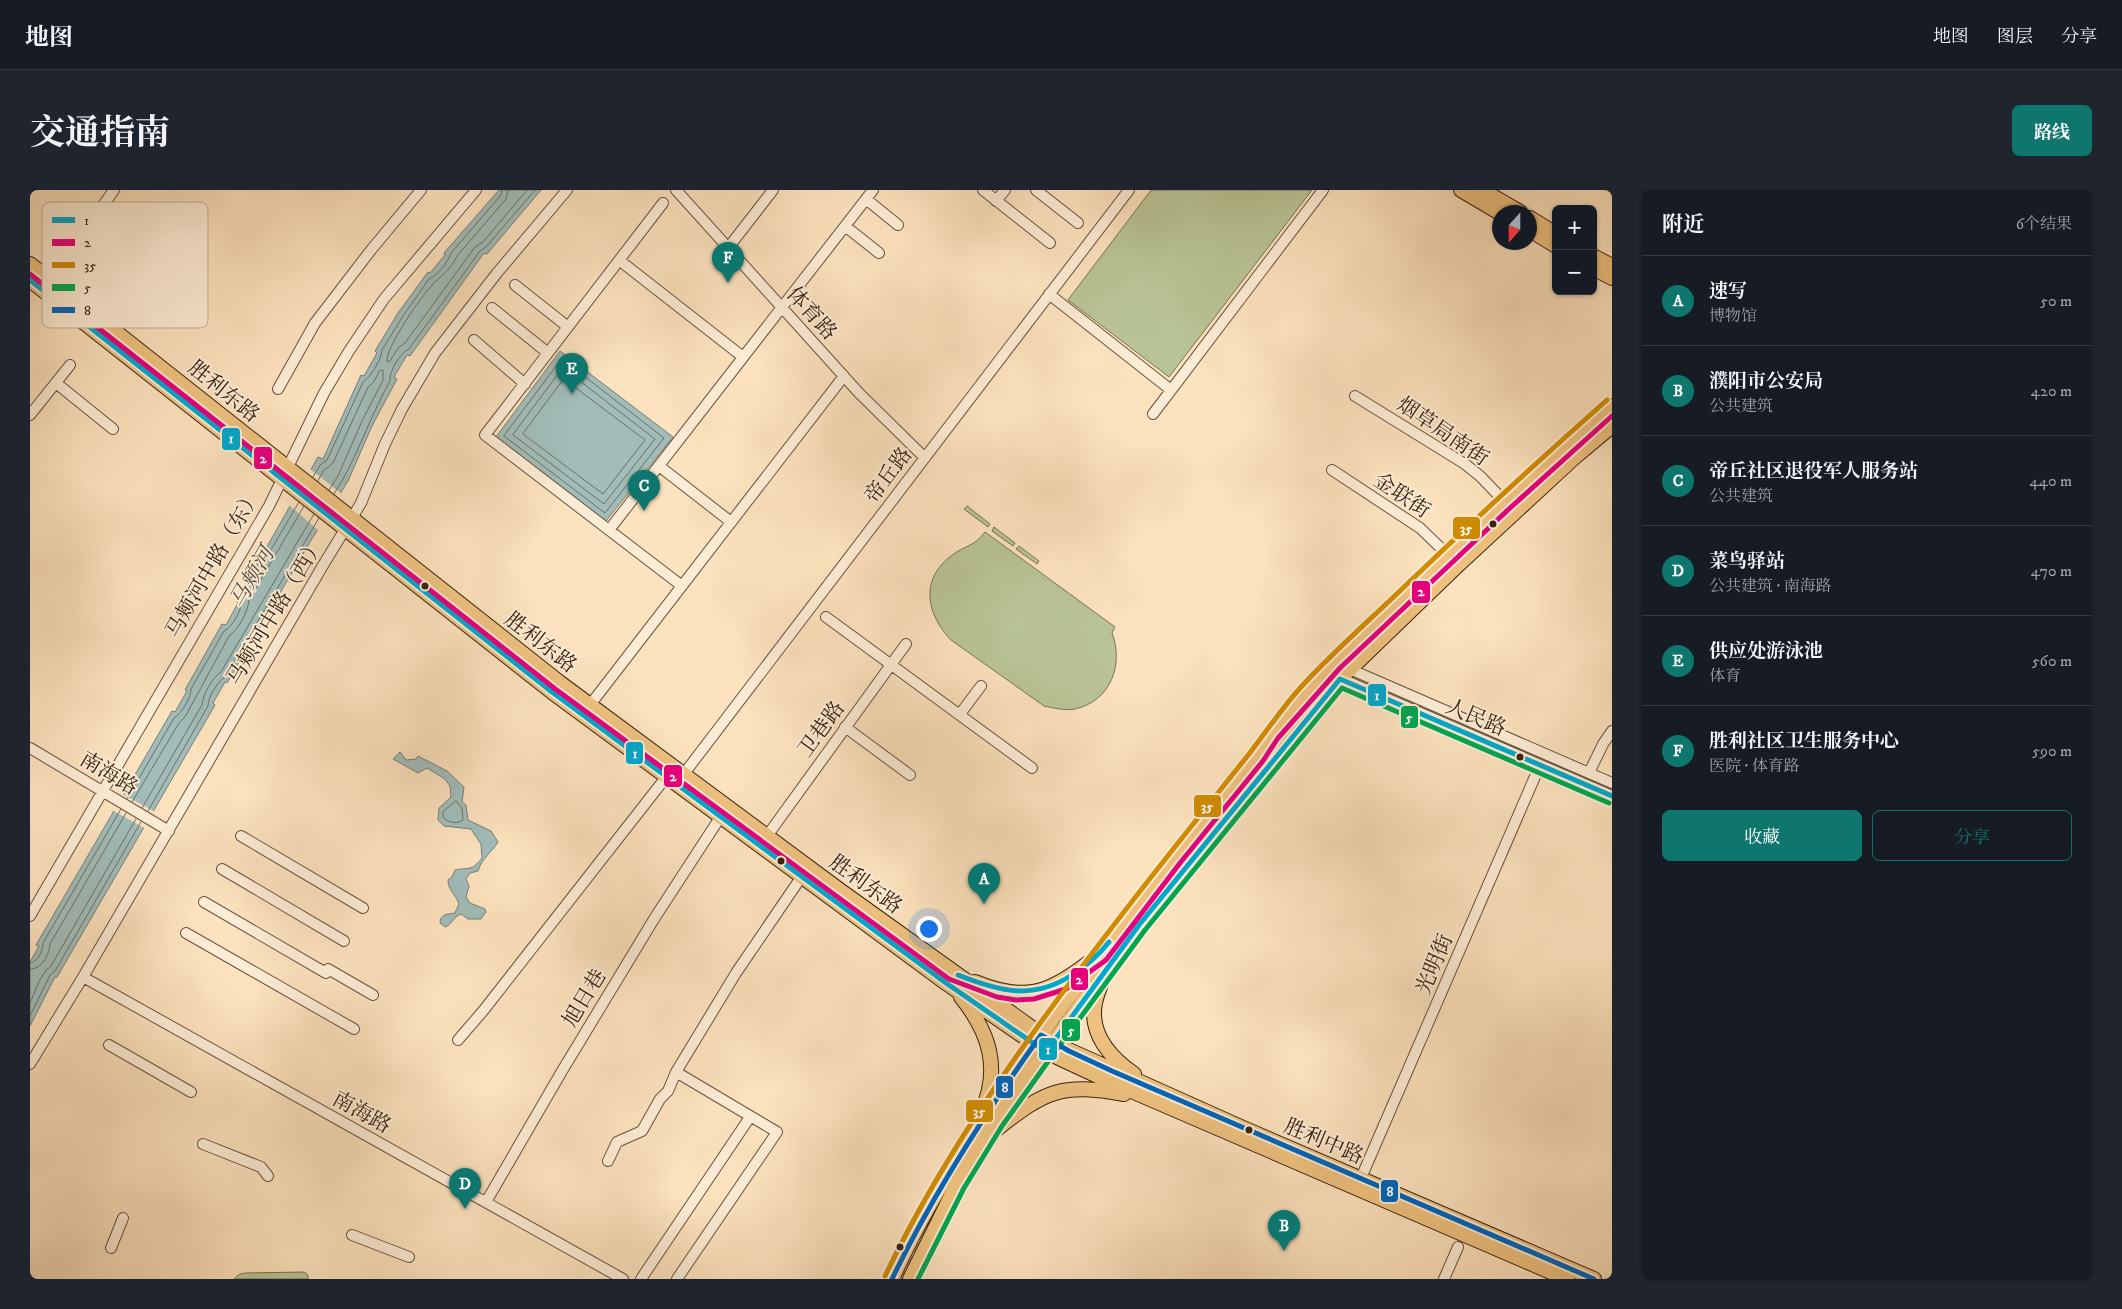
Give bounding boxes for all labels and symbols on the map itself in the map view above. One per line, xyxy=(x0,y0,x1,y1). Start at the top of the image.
legend xyxy=(42,202,208,328)
north arrow xyxy=(1492,205,1537,250)
text: 1 xyxy=(84,212,89,230)
text: 2 xyxy=(84,234,91,252)
pin: F xyxy=(712,242,744,283)
text: 35 xyxy=(84,257,96,275)
text: 5 xyxy=(84,279,91,297)
street label: 体育路 xyxy=(781,282,842,346)
text: 8 xyxy=(84,302,91,320)
pin: E xyxy=(556,353,588,394)
street label: 胜利东路 xyxy=(183,355,264,428)
street label: 烟草局南街 xyxy=(1392,392,1493,472)
line badge: 1 xyxy=(221,427,241,451)
text: 1 xyxy=(228,430,234,448)
street label: 帝丘路 xyxy=(859,443,918,509)
line badge: 2 xyxy=(253,446,273,470)
text: 2 xyxy=(260,450,268,468)
street label: 金联街 xyxy=(1368,467,1435,524)
pin: C xyxy=(628,470,660,511)
street label: 马颊河中路（东） xyxy=(160,484,266,642)
line badge: 35 xyxy=(1452,516,1481,540)
unlabelled marker xyxy=(1488,519,1498,529)
text: 35 xyxy=(1460,520,1472,538)
street label: 马颊河中路（西） xyxy=(221,533,330,690)
water label: 马颊河 xyxy=(223,542,279,612)
line badge: 2 xyxy=(1411,580,1431,604)
unlabelled marker xyxy=(420,581,430,591)
text: 2 xyxy=(1418,583,1426,601)
street label: 胜利东路 xyxy=(499,607,581,679)
line badge: 1 xyxy=(1367,683,1387,707)
text: 1 xyxy=(1374,687,1380,705)
street label: 人民路 xyxy=(1442,694,1510,742)
street label: 卫巷路 xyxy=(793,696,851,763)
line badge: 5 xyxy=(1400,705,1419,729)
text: 5 xyxy=(1405,709,1413,727)
line badge: 1 xyxy=(625,741,644,765)
text: 1 xyxy=(632,745,638,763)
street label: 南海路 xyxy=(75,746,142,801)
unlabelled marker xyxy=(1515,752,1525,762)
line badge: 2 xyxy=(663,764,683,788)
text: 2 xyxy=(670,768,678,786)
line badge: 35 xyxy=(1193,794,1222,818)
text: 35 xyxy=(1201,798,1213,816)
street label: 胜利东路 xyxy=(824,850,907,920)
unlabelled marker xyxy=(776,856,786,866)
pin: A xyxy=(968,863,1000,904)
your location xyxy=(916,916,942,942)
street label: 光明街 xyxy=(1411,930,1459,998)
street label: 旭日巷 xyxy=(557,965,612,1032)
line badge: 2 xyxy=(1070,967,1089,991)
text: 2 xyxy=(1076,971,1084,989)
line badge: 5 xyxy=(1061,1018,1081,1042)
text: 5 xyxy=(1067,1022,1075,1040)
line badge: 1 xyxy=(1038,1037,1058,1061)
text: 1 xyxy=(1045,1041,1051,1059)
line badge: 8 xyxy=(995,1075,1014,1099)
text: 8 xyxy=(1001,1079,1009,1097)
street label: 南海路 xyxy=(328,1086,395,1140)
line badge: 35 xyxy=(965,1099,994,1123)
text: 35 xyxy=(973,1103,985,1121)
street label: 胜利中路 xyxy=(1280,1114,1367,1170)
unlabelled marker xyxy=(1244,1125,1254,1135)
pin: D xyxy=(449,1168,481,1209)
line badge: 8 xyxy=(1380,1179,1399,1203)
text: 8 xyxy=(1386,1183,1394,1201)
pin: B xyxy=(1268,1210,1300,1251)
unlabelled marker xyxy=(895,1242,905,1252)

